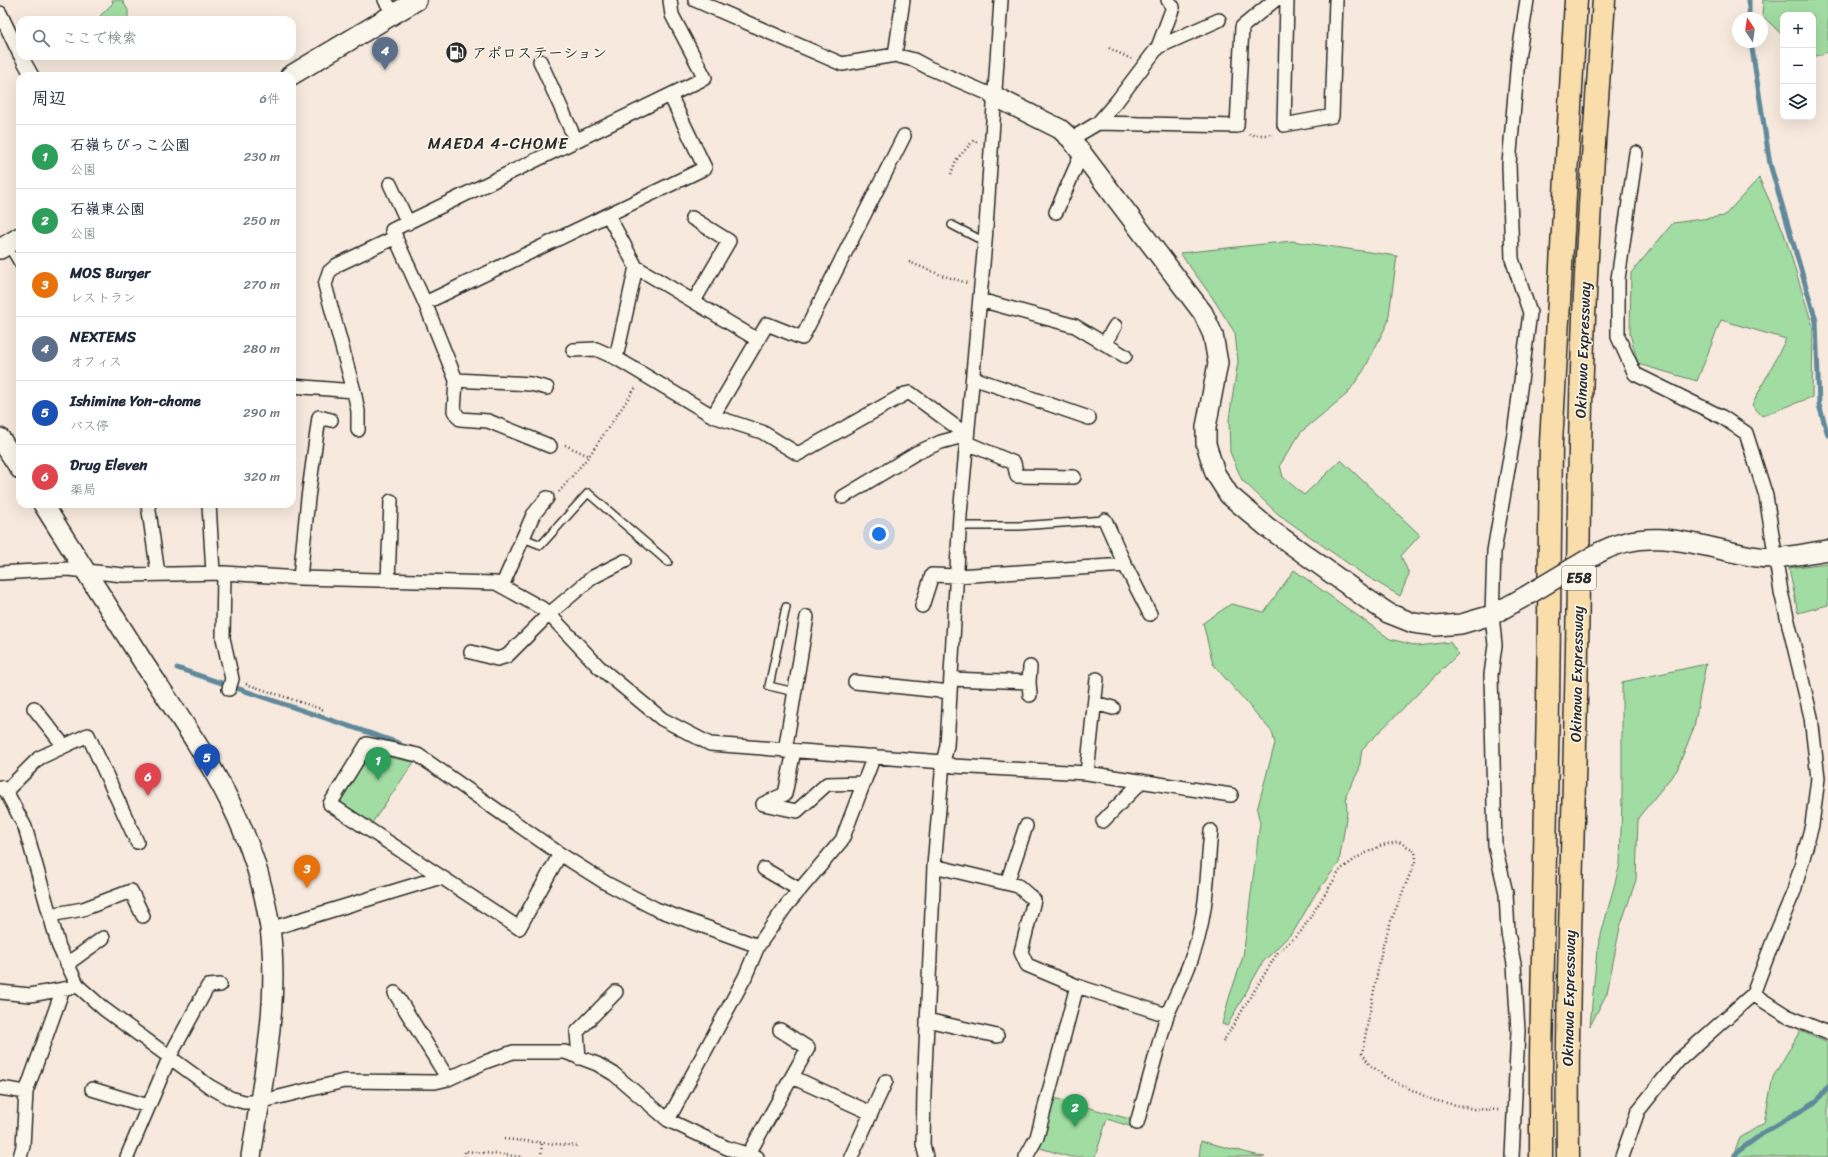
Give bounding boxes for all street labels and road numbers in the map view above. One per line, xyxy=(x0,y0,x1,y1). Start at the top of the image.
street label: Okinawa Expressway xyxy=(1568,281,1598,419)
road number: E58 xyxy=(1562,566,1596,590)
street label: Okinawa Expressway xyxy=(1563,605,1591,742)
street label: Okinawa Expressway xyxy=(1555,929,1583,1066)

